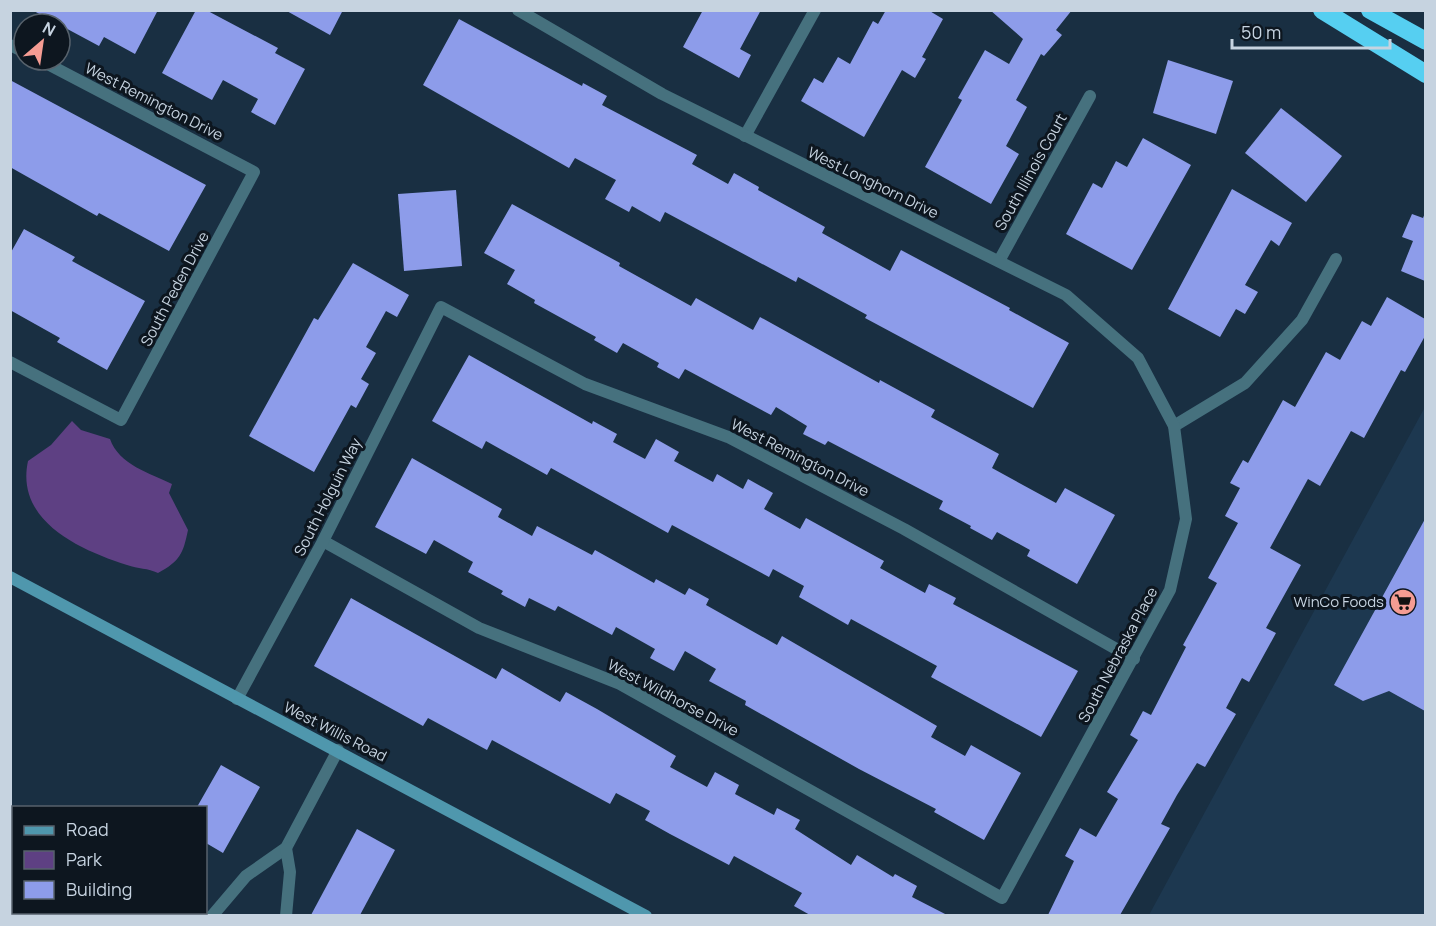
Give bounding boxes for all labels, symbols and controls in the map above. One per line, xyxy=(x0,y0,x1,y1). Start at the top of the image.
north arrow xyxy=(12,12,72,72)
scale bar xyxy=(1232,12,1390,50)
text: N xyxy=(39,16,60,41)
text: 50 m xyxy=(1241,20,1281,44)
street label: West Remington Drive xyxy=(82,58,227,146)
street label: South Illinois Court xyxy=(990,109,1072,234)
street label: West Longhorn Drive xyxy=(804,142,942,223)
street label: South Peden Drive xyxy=(135,228,214,350)
street label: West Remington Drive xyxy=(728,414,873,502)
street label: South Holguin Way xyxy=(289,434,366,559)
street label: South Nebraska Place xyxy=(1073,583,1162,726)
supermarket icon: WinCo Foods xyxy=(1388,587,1418,617)
place label: WinCo Foods xyxy=(1293,591,1384,612)
street label: West Wildhorse Drive xyxy=(604,654,743,741)
street label: West Willis Road xyxy=(280,697,390,767)
legend xyxy=(12,806,207,914)
text: Road xyxy=(66,817,109,841)
text: Park xyxy=(66,847,103,871)
text: Building xyxy=(66,877,132,901)

